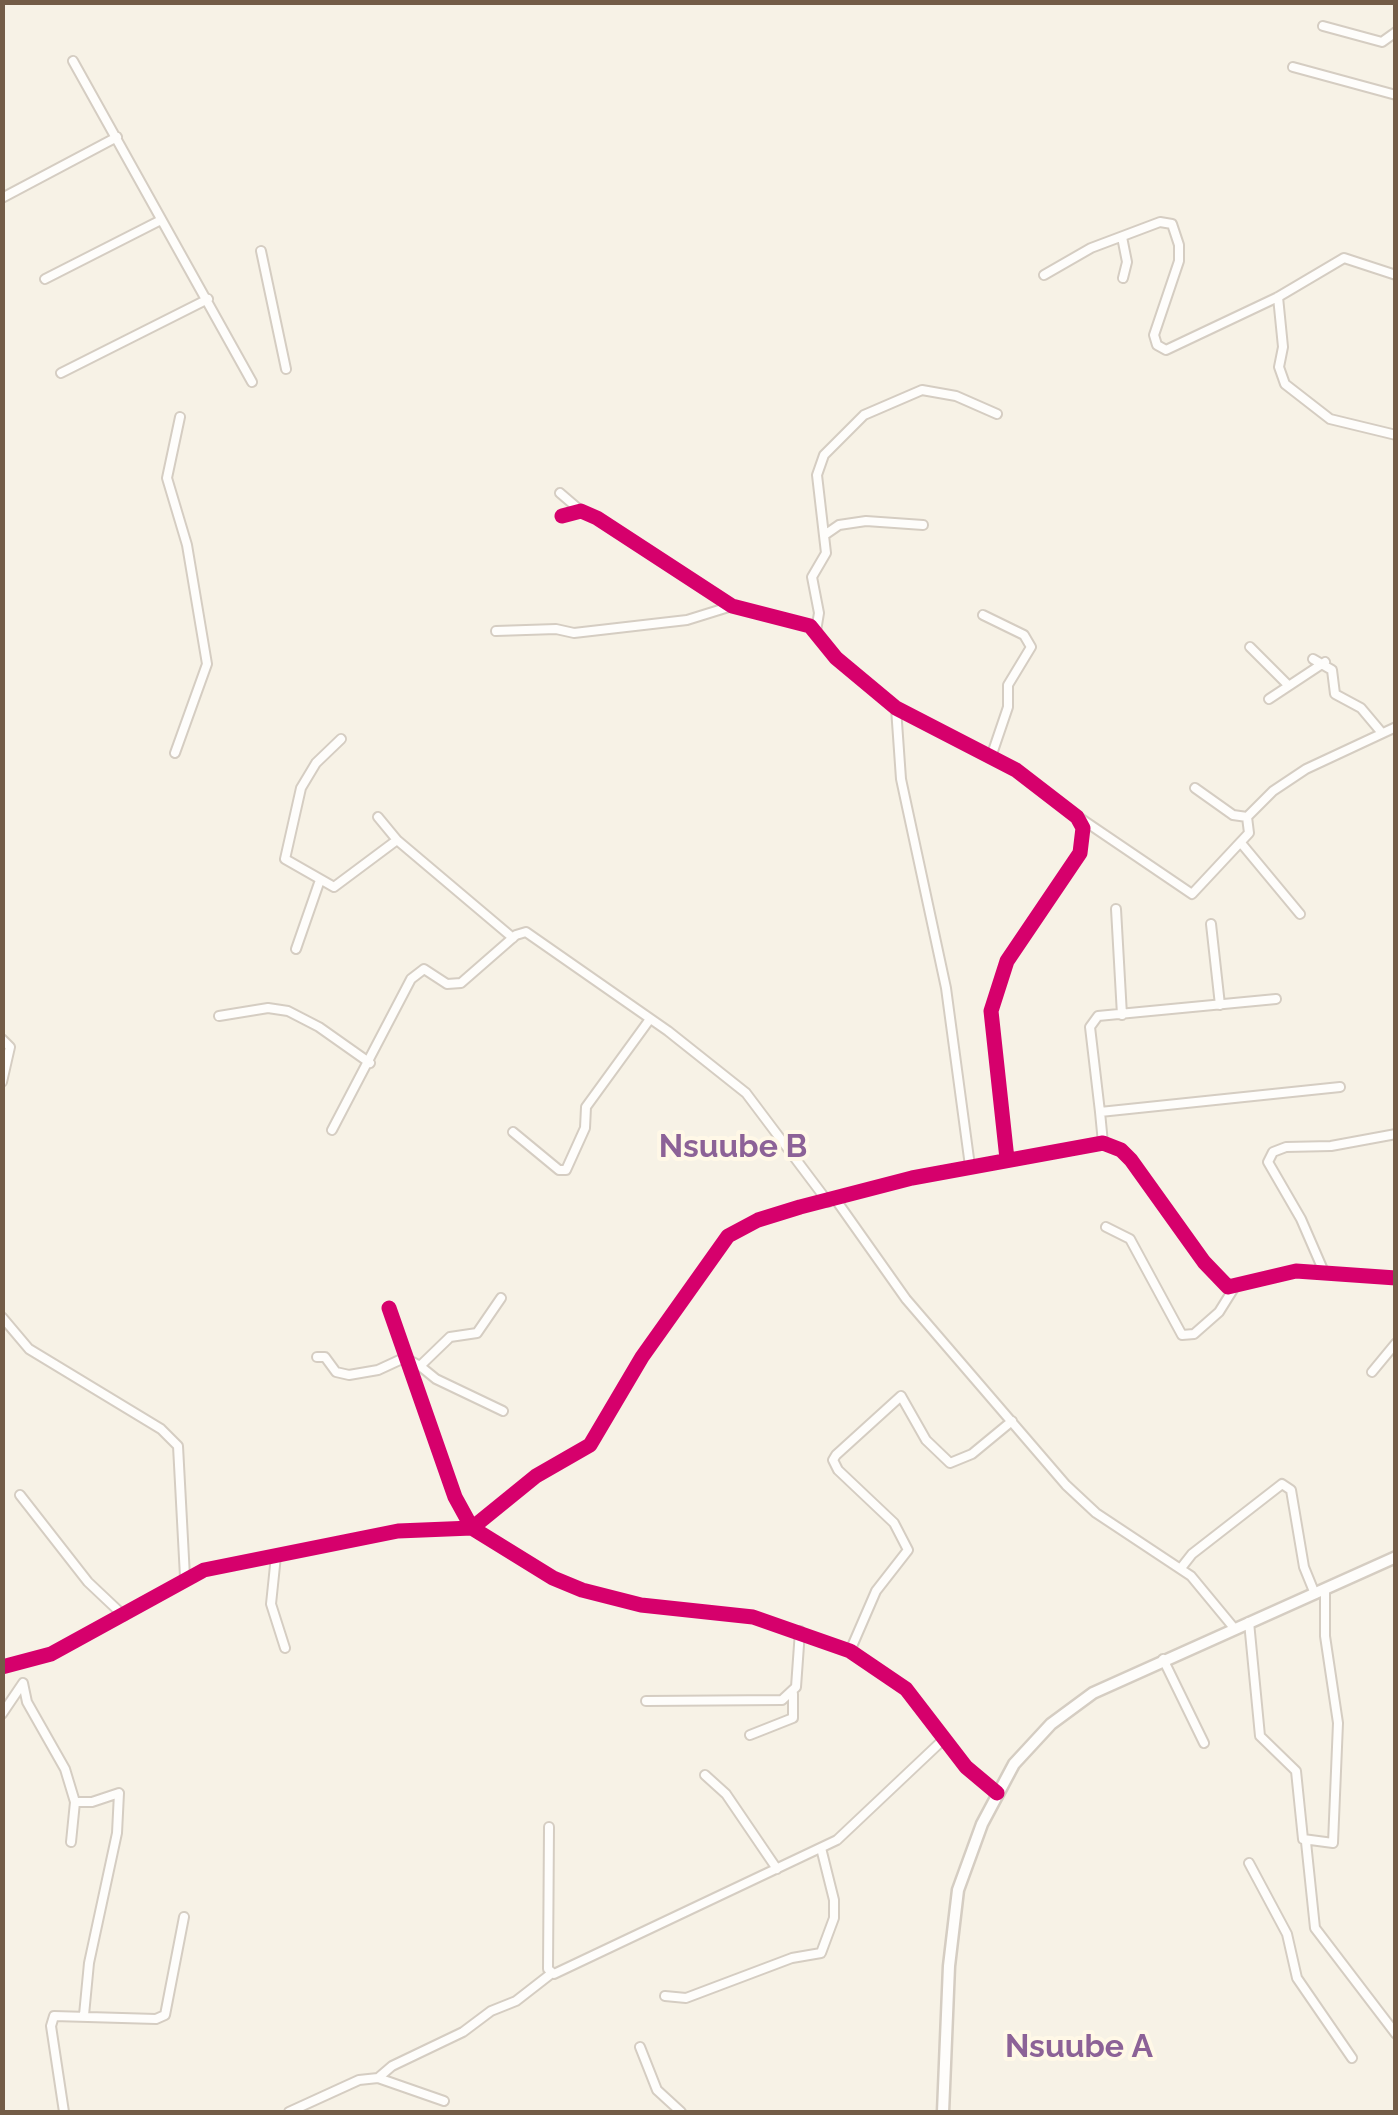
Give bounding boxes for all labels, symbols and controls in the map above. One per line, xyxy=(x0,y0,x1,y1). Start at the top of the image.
district label: Nsuube B xyxy=(659,1128,807,1166)
district label: Nsuube A xyxy=(1005,2028,1153,2066)

